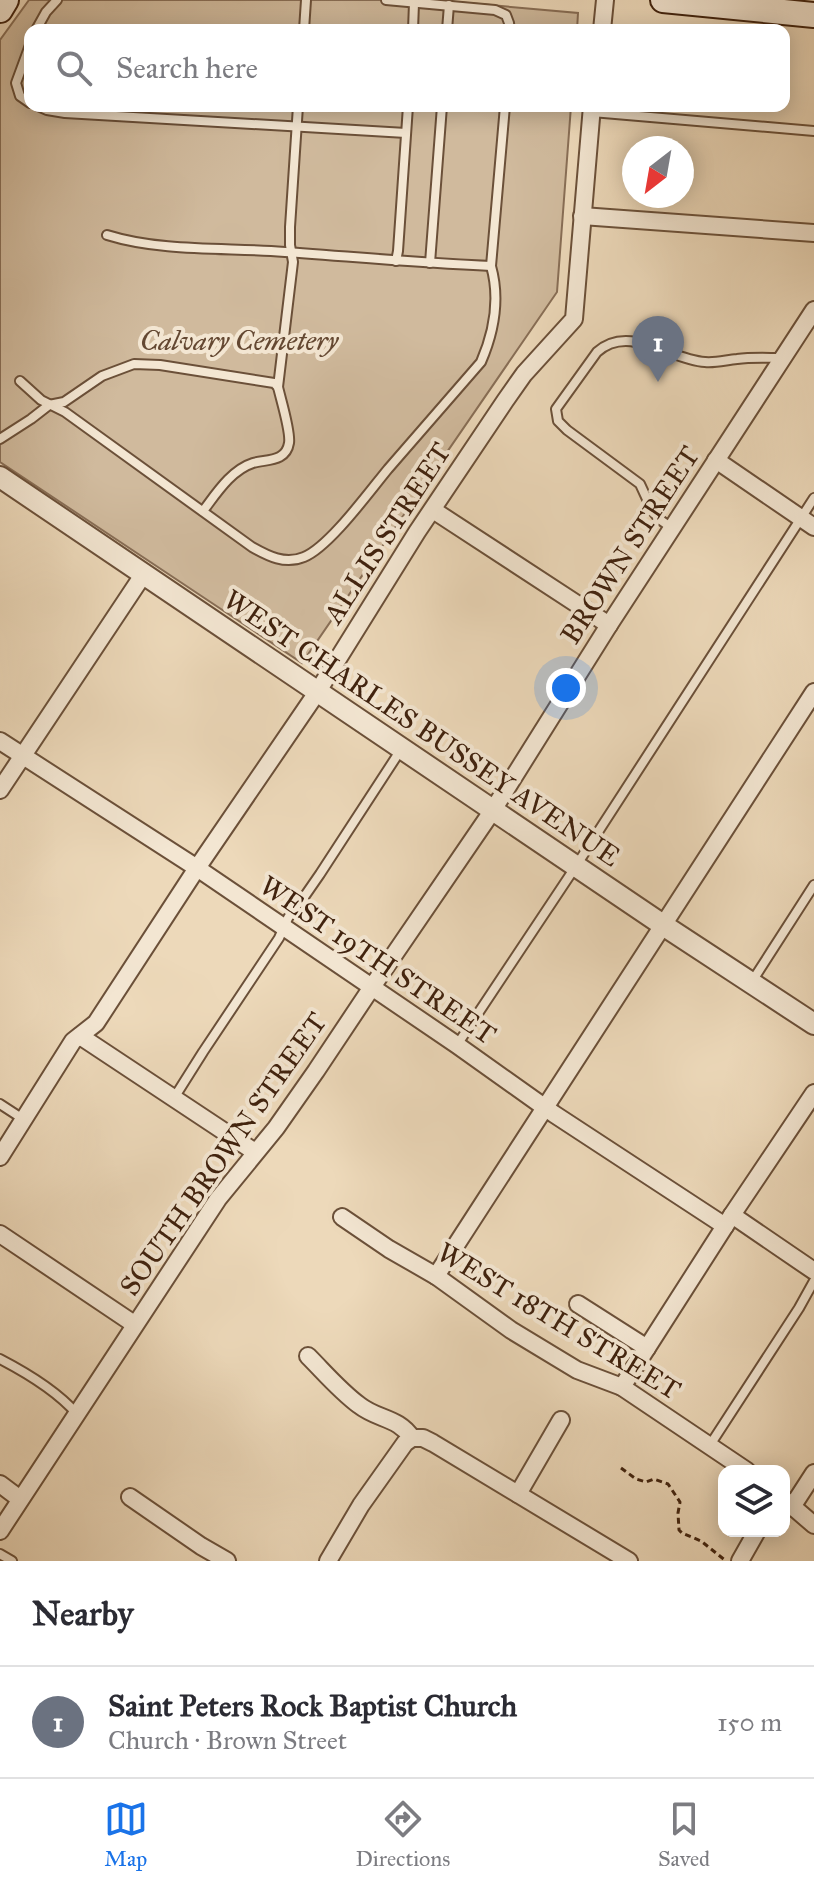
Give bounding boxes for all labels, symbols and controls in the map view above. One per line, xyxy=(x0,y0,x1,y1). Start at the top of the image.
search box xyxy=(24,24,790,112)
icon: search xyxy=(52,46,96,90)
text: Search here xyxy=(116,50,258,86)
north arrow xyxy=(622,136,694,208)
pin: 1 xyxy=(632,316,684,382)
park label: Calvary Cemetery xyxy=(140,323,340,358)
street label: ALLIS STREET xyxy=(315,436,459,631)
street label: BROWN STREET xyxy=(553,439,707,651)
street label: WEST CHARLES BUSSEY AVENUE xyxy=(217,582,627,874)
your location xyxy=(546,668,586,708)
street label: WEST 19TH STREET xyxy=(253,868,503,1052)
street label: SOUTH BROWN STREET xyxy=(112,1006,334,1302)
street label: WEST 18TH STREET xyxy=(431,1234,687,1408)
map controls xyxy=(718,1465,790,1537)
button: layers xyxy=(718,1465,790,1537)
text: Nearby xyxy=(32,1593,134,1634)
text: Saint Peters Rock Baptist Church xyxy=(108,1688,517,1724)
text: 1 xyxy=(53,1706,63,1738)
text: 150 m xyxy=(717,1706,782,1738)
text: Church · Brown Street xyxy=(108,1724,347,1756)
tab: Map xyxy=(104,1797,148,1872)
tab: Directions xyxy=(355,1797,450,1872)
tab: Saved xyxy=(658,1797,710,1872)

